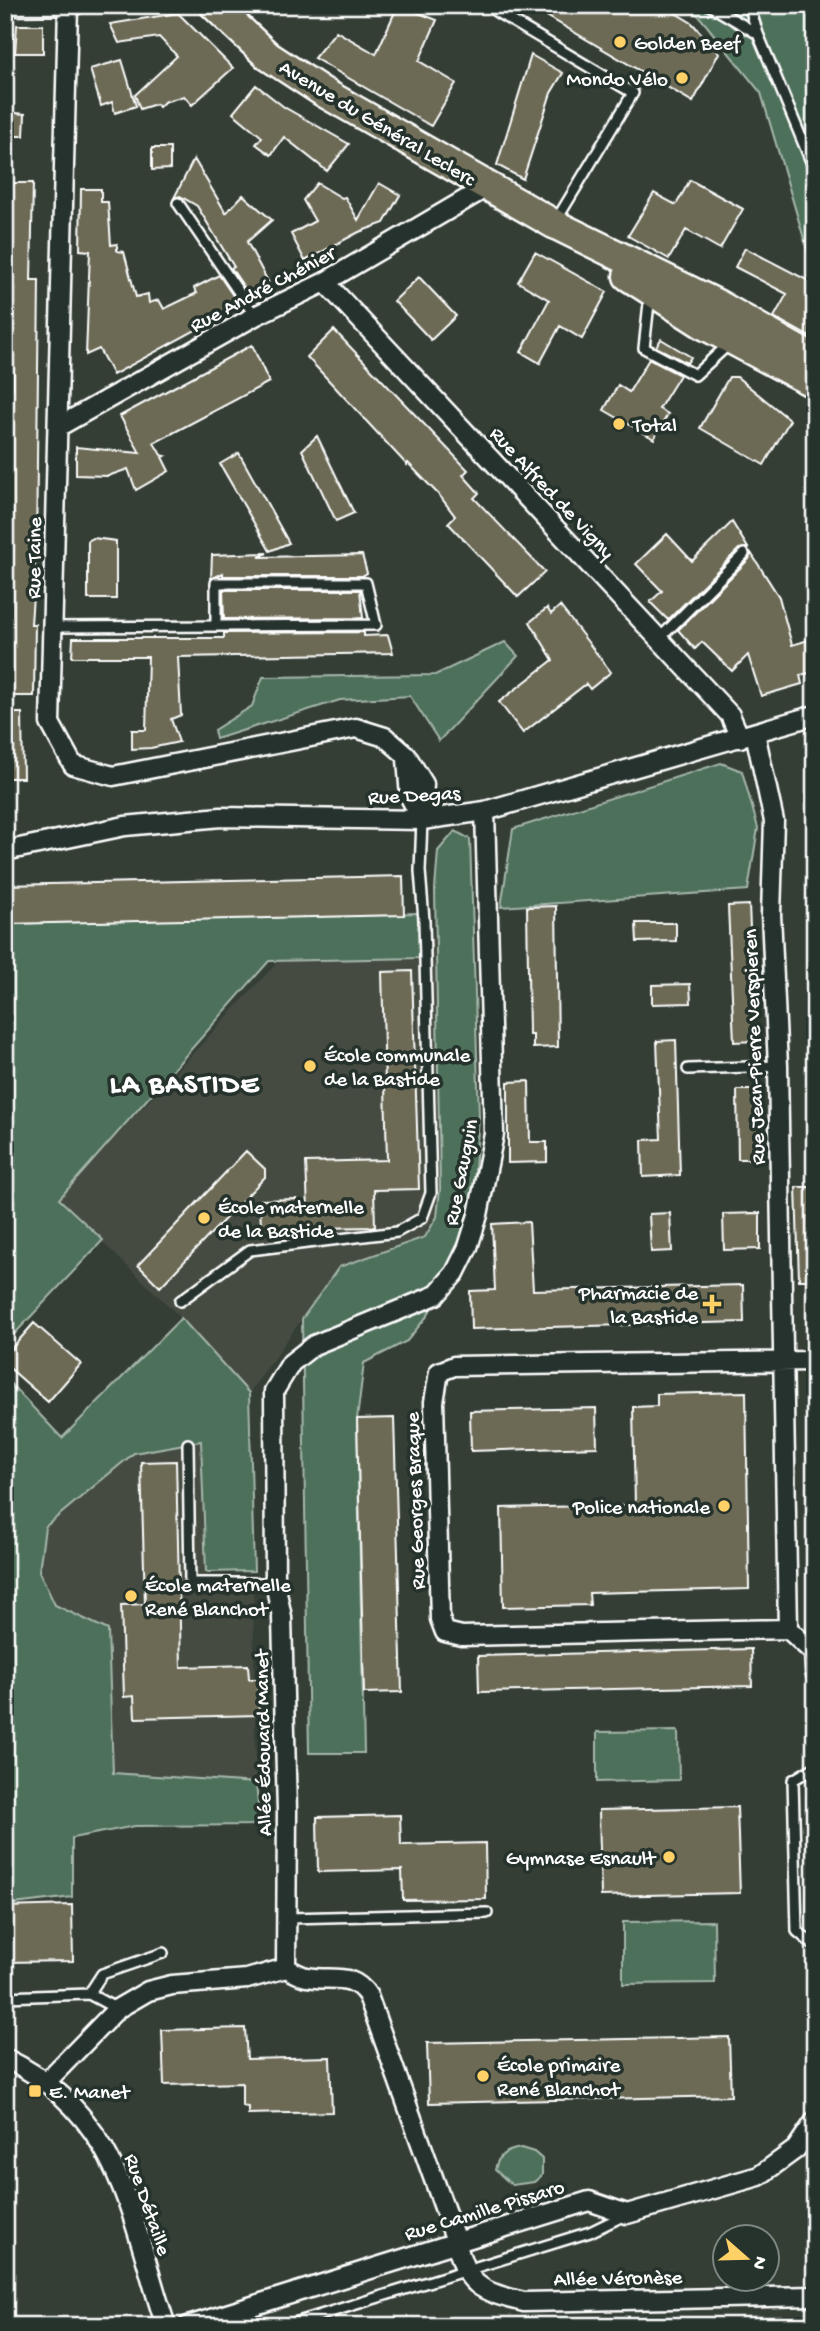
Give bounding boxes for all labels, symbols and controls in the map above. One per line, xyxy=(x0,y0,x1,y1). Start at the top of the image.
place label: Golden Beef xyxy=(634,33,741,58)
marker: Golden Beef xyxy=(612,34,628,50)
street label: Avenue du Général Leclerc xyxy=(274,56,480,194)
place label: Mondo Vélo xyxy=(566,69,668,94)
marker: Mondo Vélo xyxy=(674,70,690,86)
street label: Rue André Chénier xyxy=(187,242,342,340)
place label: Total xyxy=(632,415,677,440)
marker: Total xyxy=(611,416,627,432)
street label: Rue Alfred de Vigny xyxy=(483,423,618,566)
street label: Rue Taine xyxy=(23,516,50,599)
street label: Rue Degas xyxy=(367,783,462,812)
street label: Rue Jean-Pierre Verspieren xyxy=(740,928,773,1165)
place label: École communale de la Bastide xyxy=(324,1045,472,1094)
marker: École communale de la Bastide xyxy=(302,1058,318,1074)
district label: LA BASTIDE xyxy=(110,1070,260,1103)
street label: Rue Gauguin xyxy=(441,1117,486,1228)
place label: École maternelle de la Bastide xyxy=(218,1197,365,1246)
marker: École maternelle de la Bastide xyxy=(196,1210,212,1226)
place label: Pharmacie de la Bastide xyxy=(578,1283,699,1332)
marker: Pharmacie de la Bastide xyxy=(704,1296,720,1312)
street label: Rue Georges Braque xyxy=(402,1411,433,1590)
place label: Police nationale xyxy=(572,1497,711,1522)
marker: Police nationale xyxy=(716,1498,732,1514)
place label: École maternelle René Blanchot xyxy=(145,1575,292,1624)
marker: École maternelle René Blanchot xyxy=(123,1588,139,1604)
street label: Allée Édouard Manet xyxy=(251,1647,280,1836)
place label: Gymnase Esnault xyxy=(506,1848,657,1873)
marker: Gymnase Esnault xyxy=(661,1849,677,1865)
place label: École primaire René Blanchot xyxy=(497,2055,622,2104)
marker: École primaire René Blanchot xyxy=(475,2068,491,2084)
place label: E. Manet xyxy=(49,2082,132,2107)
marker: E. Manet xyxy=(27,2083,43,2099)
street label: Rue Détaille xyxy=(117,2151,175,2260)
street label: Rue Camille Pissaro xyxy=(402,2176,568,2249)
north arrow xyxy=(712,2222,782,2292)
text: N xyxy=(746,2253,772,2272)
street label: Allée Véronèse xyxy=(554,2267,684,2294)

